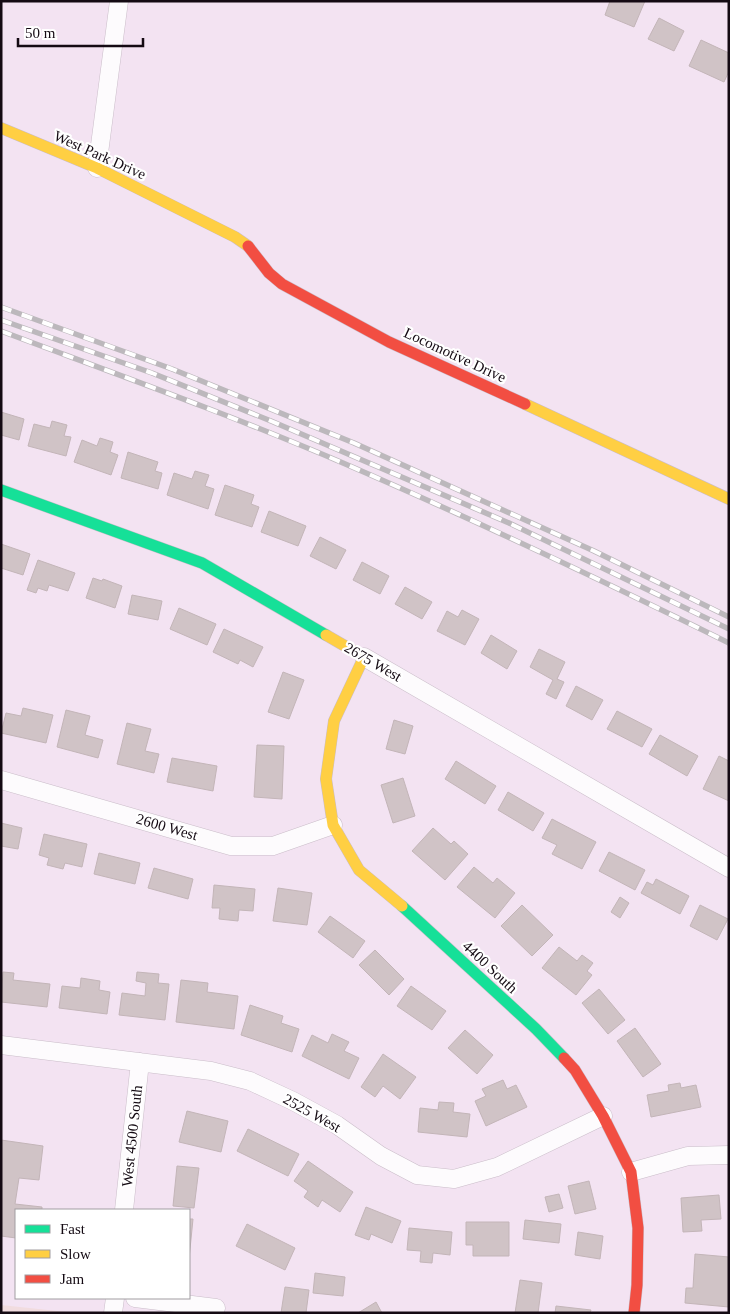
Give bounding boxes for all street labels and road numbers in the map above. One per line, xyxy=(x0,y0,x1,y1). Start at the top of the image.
street label: West Park Drive xyxy=(52,128,149,183)
street label: Locomotive Drive xyxy=(402,324,509,386)
street label: 2675 West xyxy=(342,639,405,685)
street label: 2600 West xyxy=(134,811,200,844)
street label: 4400 South xyxy=(459,938,521,997)
street label: West 4500 South xyxy=(119,1084,145,1188)
street label: 2525 West xyxy=(281,1091,344,1136)

